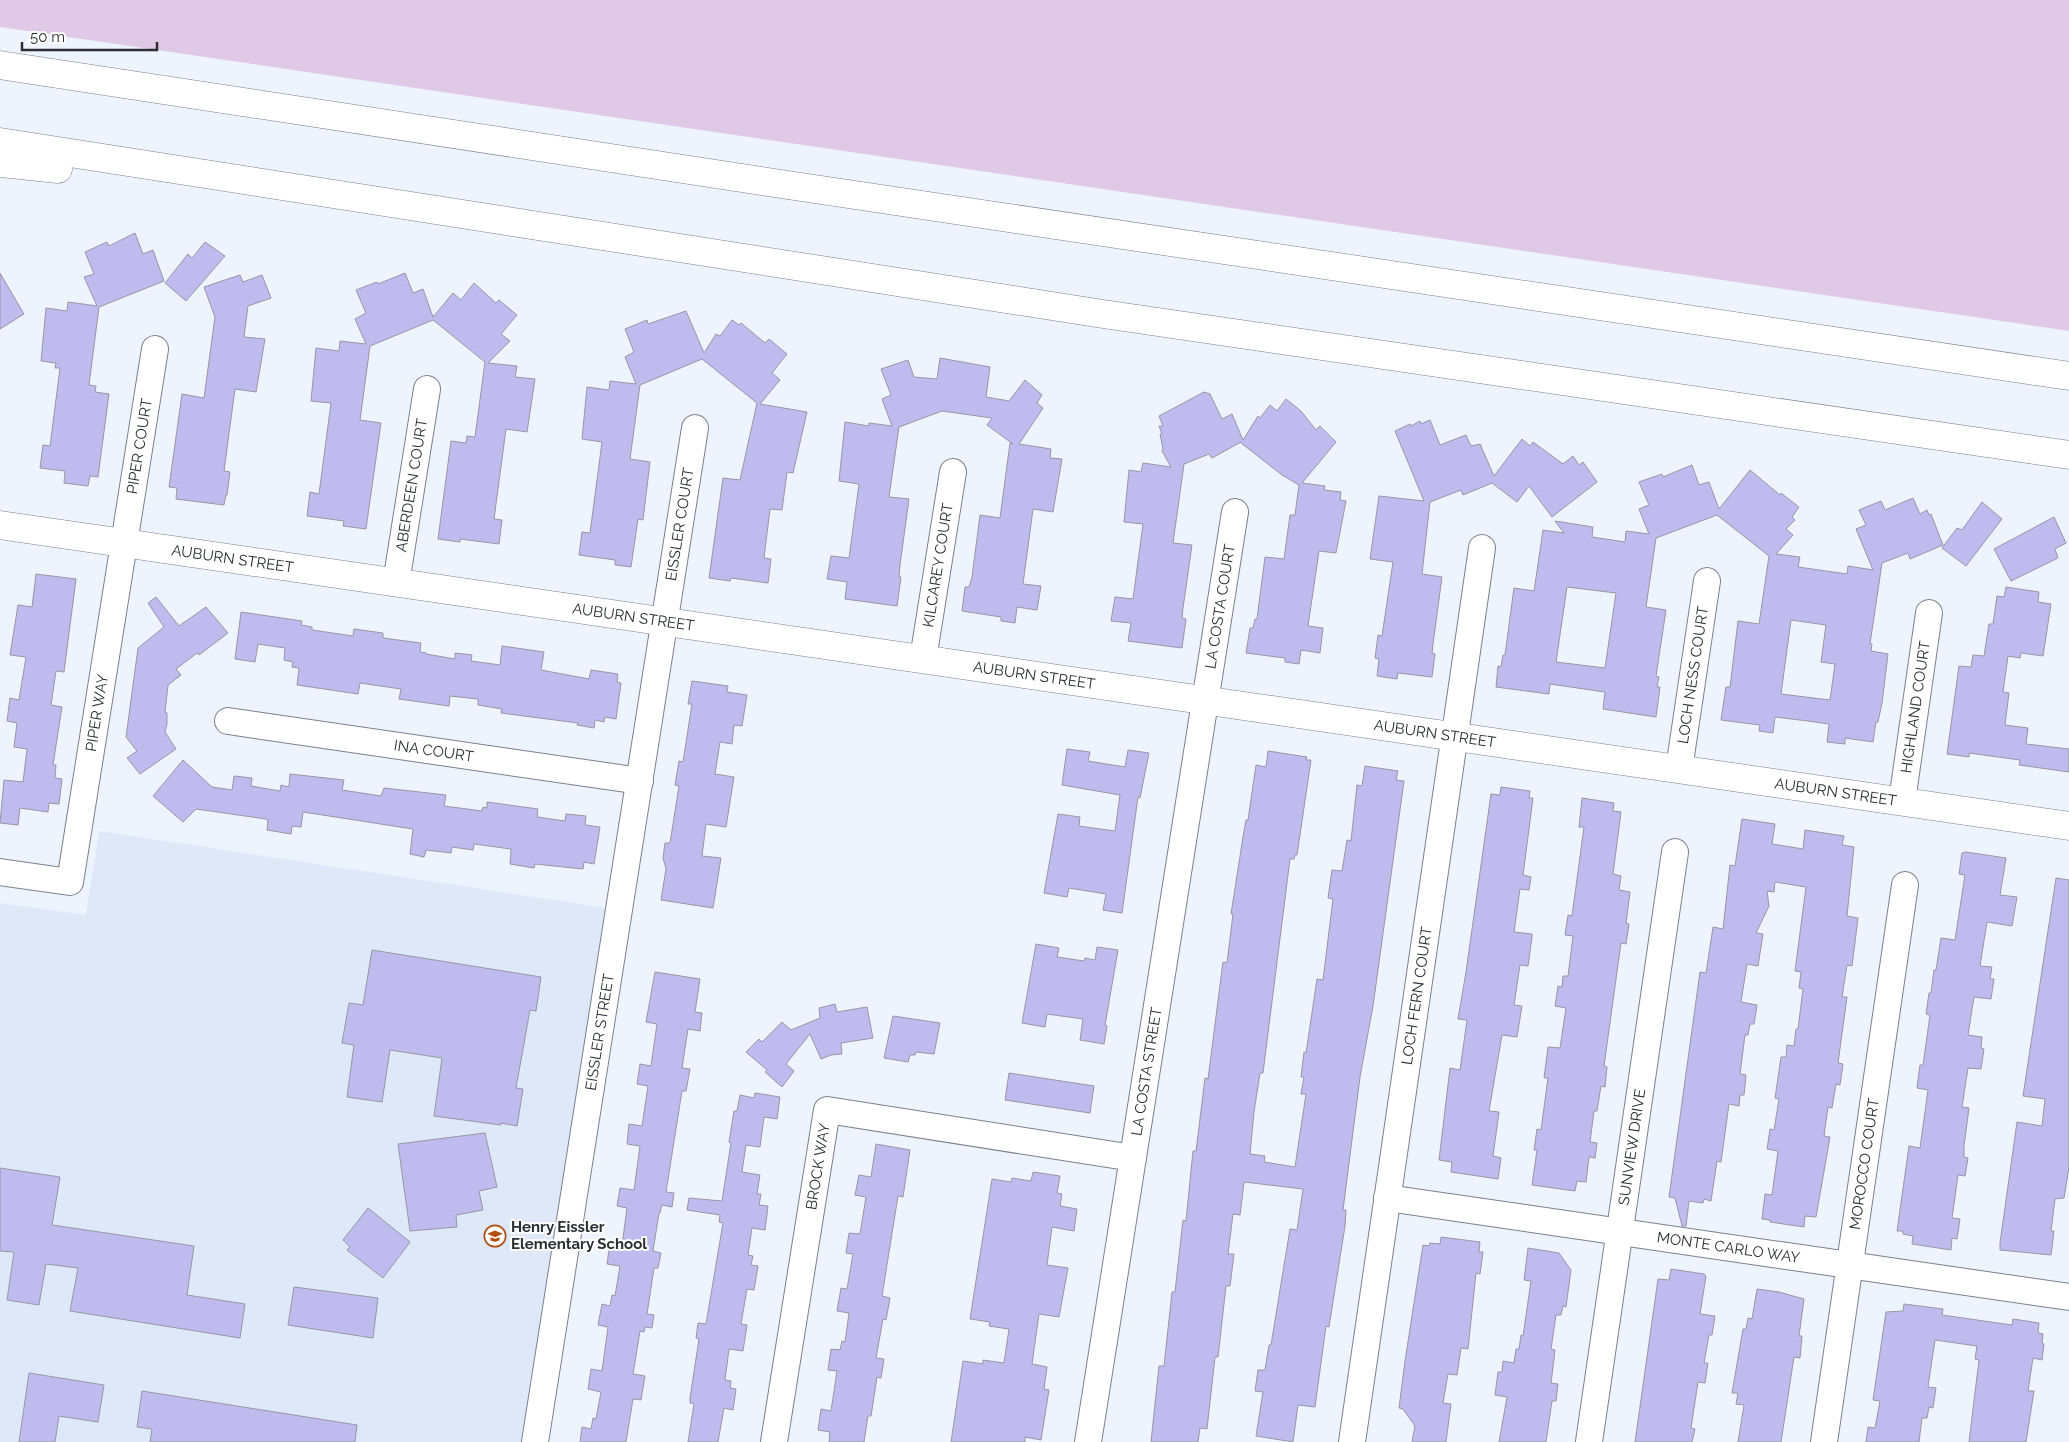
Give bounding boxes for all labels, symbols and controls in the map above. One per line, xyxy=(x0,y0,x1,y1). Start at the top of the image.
scale bar xyxy=(22,20,158,52)
text: 50 m xyxy=(30,28,65,46)
street label: PIPER COURT xyxy=(123,397,156,495)
street label: ABERDEEN COURT xyxy=(392,417,431,553)
street label: EISSLER COURT xyxy=(662,467,698,582)
street label: KILCAREY COURT xyxy=(919,502,957,629)
street label: AUBURN STREET xyxy=(170,541,295,577)
street label: LA COSTA COURT xyxy=(1201,543,1239,670)
street label: AUBURN STREET xyxy=(571,599,696,635)
street label: LOCH NESS COURT xyxy=(1674,605,1712,745)
street label: HIGHLAND COURT xyxy=(1897,640,1934,774)
street label: AUBURN STREET xyxy=(972,658,1096,693)
street label: PIPER WAY xyxy=(82,673,112,753)
street label: AUBURN STREET xyxy=(1373,716,1497,752)
street label: INA COURT xyxy=(393,736,475,766)
street label: AUBURN STREET xyxy=(1773,774,1898,810)
street label: LOCH FERN COURT xyxy=(1398,925,1436,1066)
street label: EISSLER STREET xyxy=(582,972,618,1092)
street label: LA COSTA STREET xyxy=(1128,1006,1166,1137)
street label: SUNVIEW DRIVE xyxy=(1615,1088,1649,1207)
street label: MOROCCO COURT xyxy=(1846,1097,1883,1231)
street label: BROCK WAY xyxy=(802,1122,834,1211)
place label: Henry Eissler Elementary School xyxy=(511,1218,647,1253)
school or university icon: Henry Eissler Elementary School xyxy=(483,1224,507,1248)
street label: MONTE CARLO WAY xyxy=(1656,1228,1802,1267)

